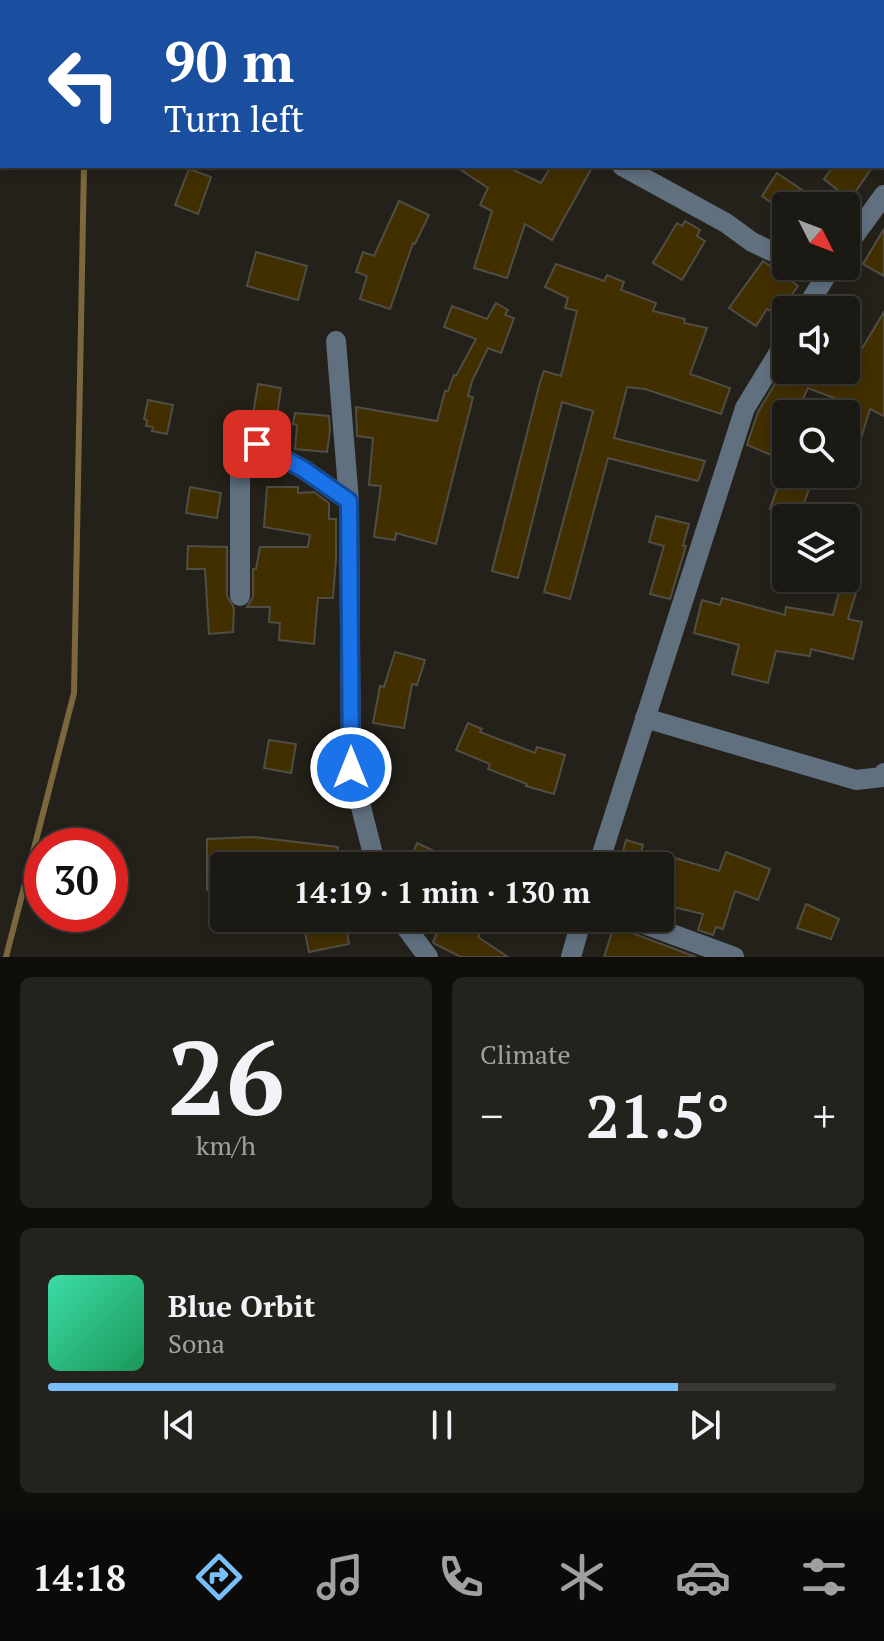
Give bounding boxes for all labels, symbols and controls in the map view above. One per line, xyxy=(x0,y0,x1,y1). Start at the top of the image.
text: 90 m xyxy=(164,24,294,98)
icon: left xyxy=(32,32,136,136)
text: Turn left xyxy=(164,95,304,142)
north arrow xyxy=(772,192,860,280)
map controls xyxy=(772,192,860,592)
button: sound xyxy=(772,296,860,384)
button: search xyxy=(772,400,860,488)
pin xyxy=(223,410,291,478)
icon: arrive xyxy=(235,422,279,466)
button: layers xyxy=(772,504,860,592)
position arrow xyxy=(309,726,393,810)
speed limit sign: 30 xyxy=(24,828,128,932)
text: 14:19 · 1 min · 130 m xyxy=(294,872,590,912)
text: 26 xyxy=(167,1007,285,1145)
text: Climate xyxy=(480,1037,571,1071)
text: 21.5° xyxy=(586,1076,730,1155)
text: − xyxy=(480,1086,503,1145)
text: + xyxy=(813,1086,836,1145)
text: km/h xyxy=(196,1128,256,1162)
text: Blue Orbit xyxy=(168,1286,315,1326)
text: Sona xyxy=(168,1326,225,1360)
icon: previous xyxy=(157,1403,201,1447)
icon: pause xyxy=(420,1403,464,1447)
icon: next xyxy=(683,1403,727,1447)
icon: directions xyxy=(191,1549,247,1605)
icon: music xyxy=(312,1549,368,1605)
icon: phone xyxy=(433,1549,489,1605)
icon: climate xyxy=(554,1549,610,1605)
icon: car xyxy=(675,1549,731,1605)
icon: filters xyxy=(796,1549,852,1605)
text: 14:18 xyxy=(32,1554,126,1601)

